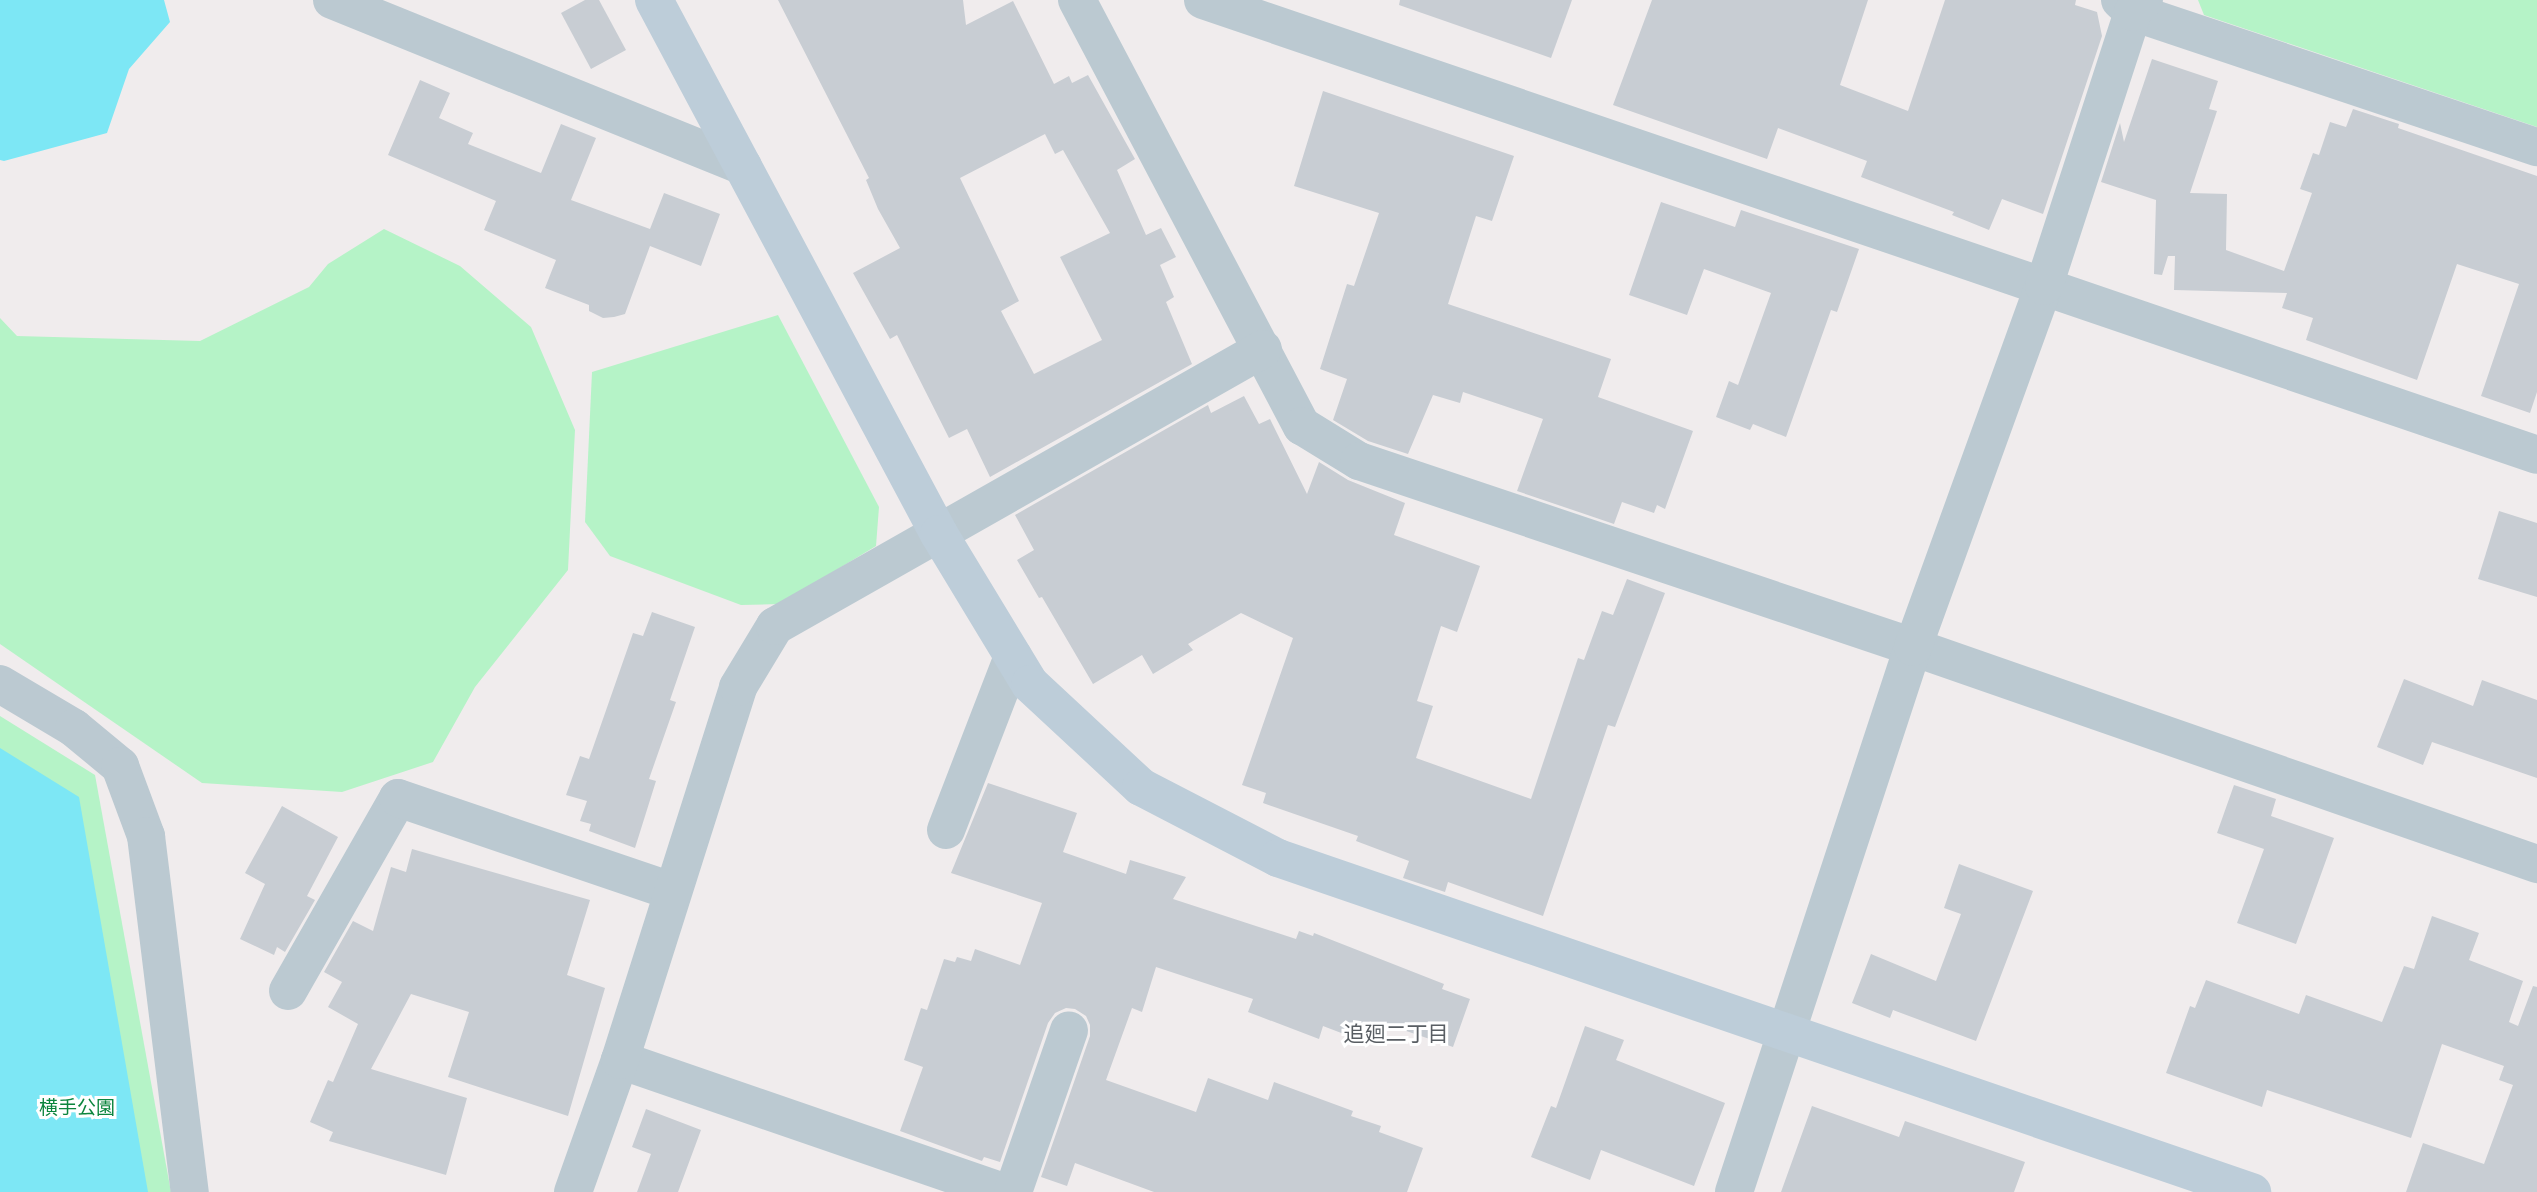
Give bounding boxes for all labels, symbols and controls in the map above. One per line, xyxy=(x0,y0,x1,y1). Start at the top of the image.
district label: 追廻二丁目 xyxy=(1344,1021,1448,1047)
park label: 横手公園 xyxy=(39,1098,115,1120)

